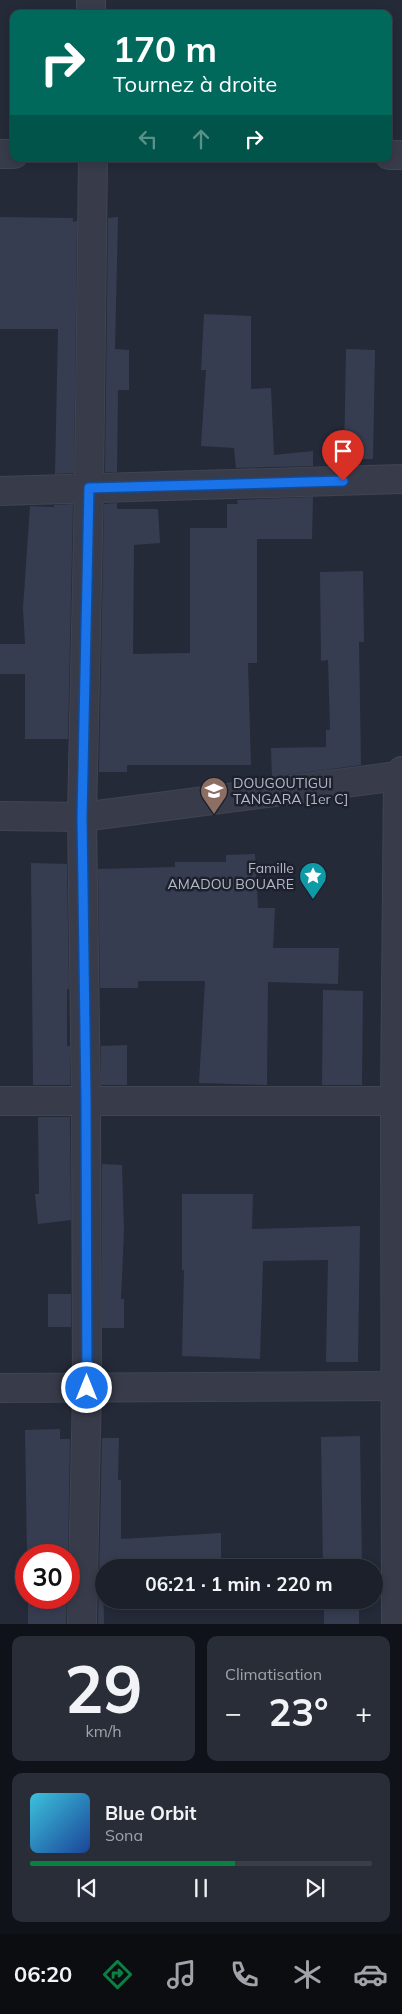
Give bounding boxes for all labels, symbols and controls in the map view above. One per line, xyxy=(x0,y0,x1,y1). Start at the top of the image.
text: 170 m xyxy=(113,27,217,71)
icon: right xyxy=(30,30,95,95)
text: Tournez à droite xyxy=(113,70,277,98)
icon: left xyxy=(134,125,162,153)
icon: ahead xyxy=(187,125,215,153)
icon: right xyxy=(240,125,268,153)
pin xyxy=(322,430,364,481)
icon: arrive xyxy=(329,437,357,465)
place label: DOUGOUTIGUI TANGARA [1er C] xyxy=(233,774,348,808)
school or university icon: DOUGOUTIGUI TANGARA [1er C] xyxy=(199,776,229,815)
place label: Famille AMADOU BOUARE xyxy=(168,859,294,893)
place icon: Famille AMADOU BOUARE xyxy=(298,861,328,900)
position arrow xyxy=(60,1361,112,1413)
speed limit sign: 30 xyxy=(15,1544,80,1609)
text: 06:21 · 1 min · 220 m xyxy=(145,1572,333,1596)
text: 29 xyxy=(64,1648,143,1729)
text: Climatisation xyxy=(225,1664,322,1684)
text: 23° xyxy=(268,1688,329,1736)
text: − xyxy=(225,1695,242,1730)
text: + xyxy=(355,1695,372,1730)
text: km/h xyxy=(85,1721,122,1741)
text: Blue Orbit xyxy=(105,1801,196,1825)
text: Sona xyxy=(105,1825,143,1845)
icon: previous xyxy=(73,1874,101,1902)
icon: pause xyxy=(187,1874,215,1902)
icon: next xyxy=(301,1874,329,1902)
icon: directions xyxy=(100,1957,135,1992)
icon: music xyxy=(164,1957,199,1992)
icon: phone xyxy=(227,1957,262,1992)
icon: climate xyxy=(290,1957,325,1992)
icon: car xyxy=(353,1957,388,1992)
text: 06:20 xyxy=(14,1960,72,1988)

